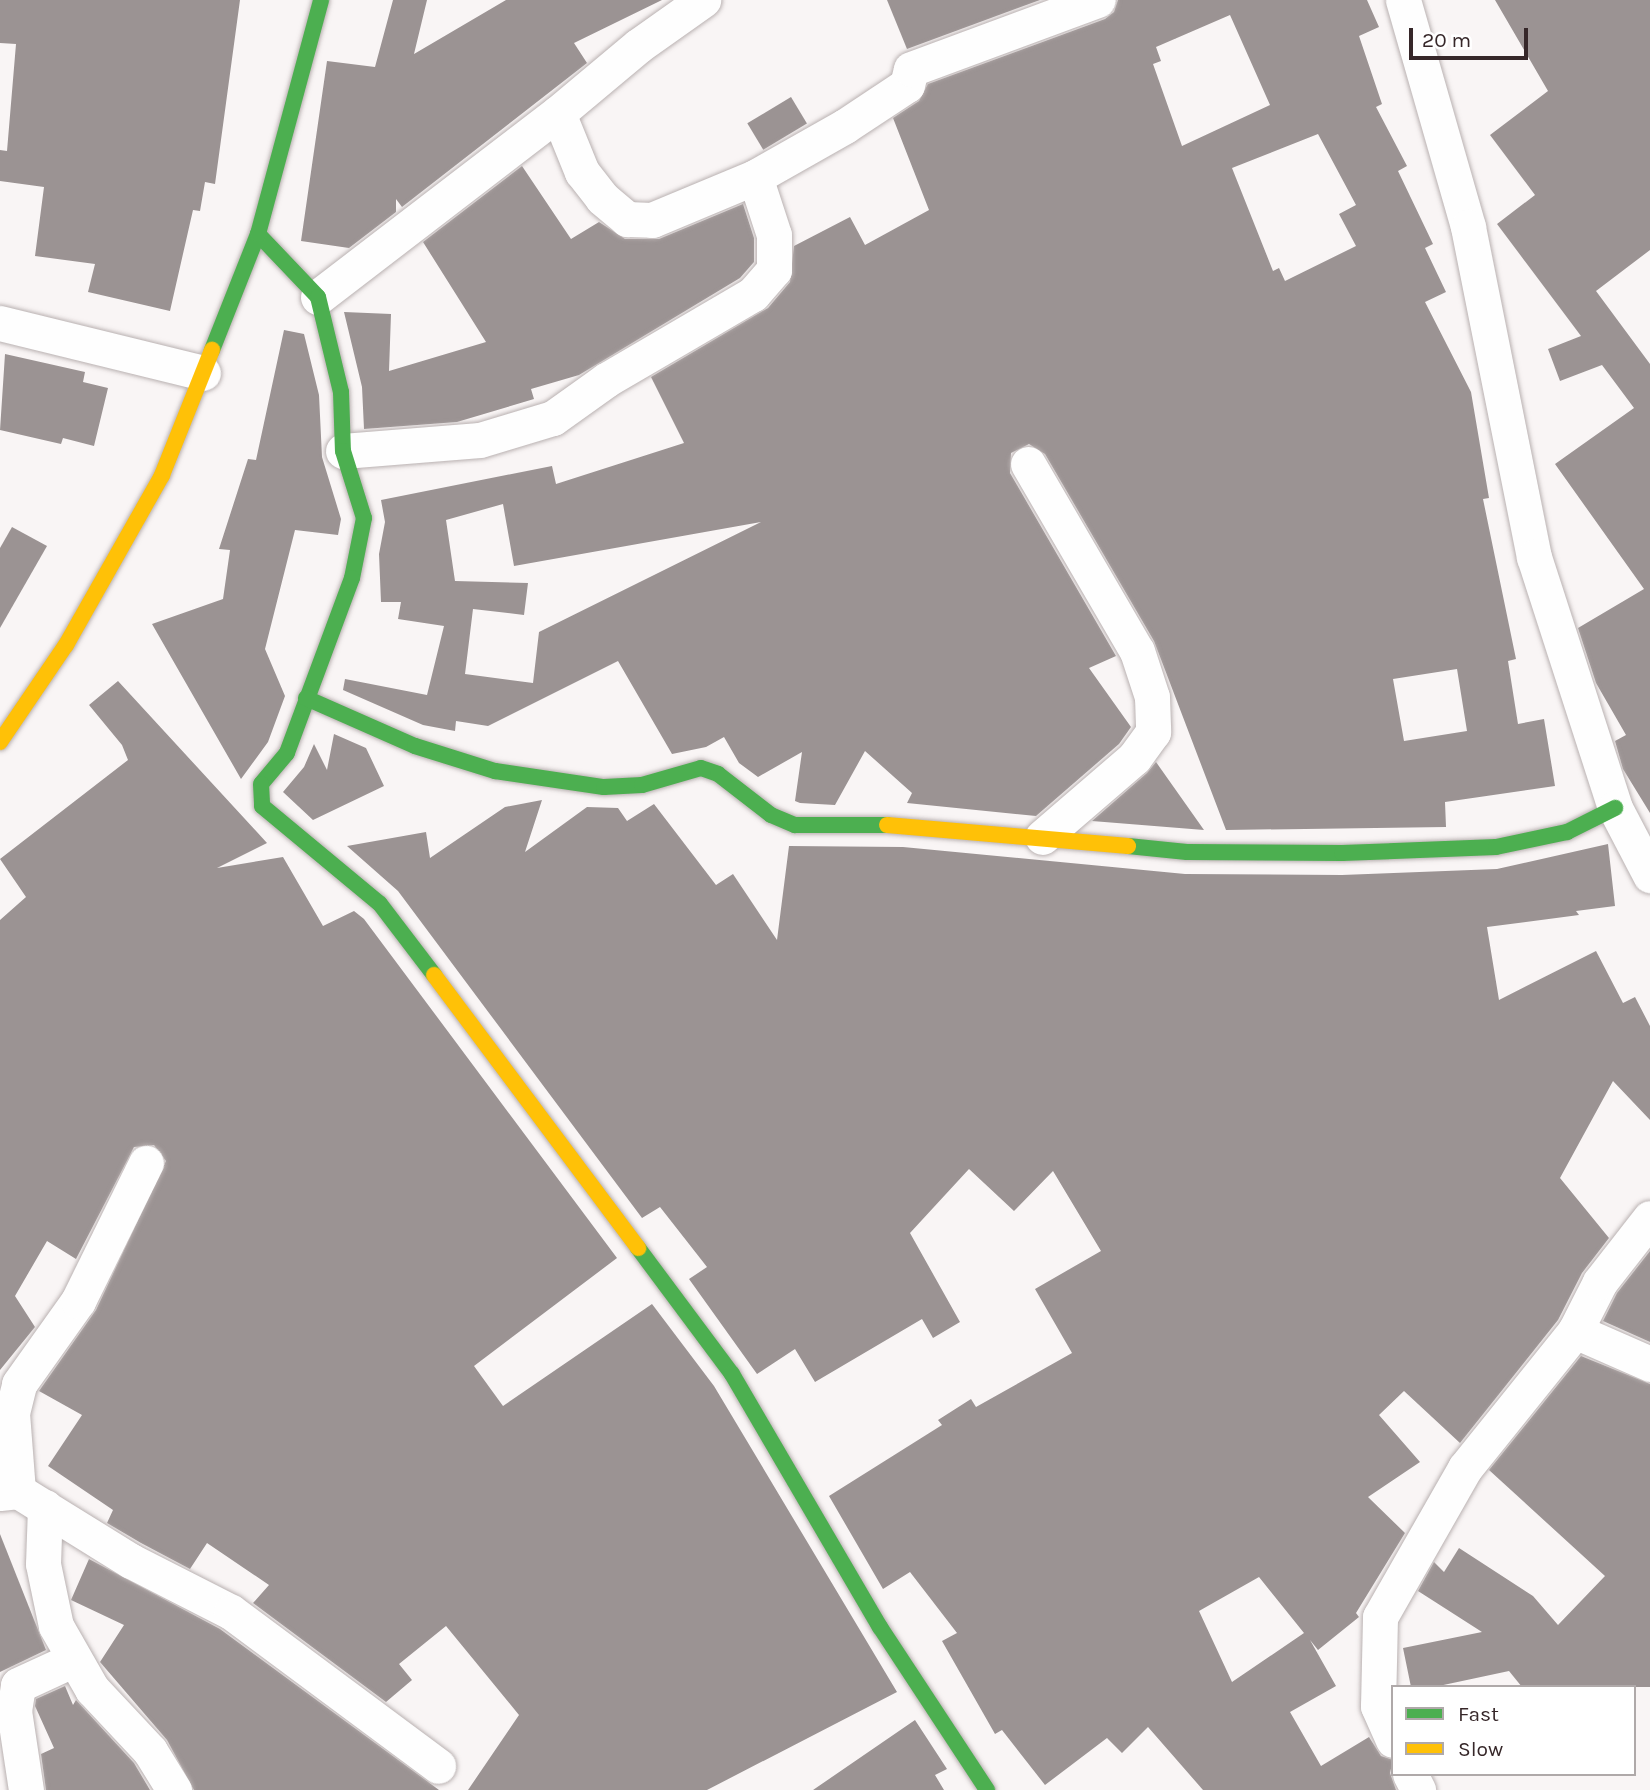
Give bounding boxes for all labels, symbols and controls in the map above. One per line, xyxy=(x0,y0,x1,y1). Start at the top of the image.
scale bar xyxy=(1412,14,1531,58)
text: 20 m xyxy=(1422,28,1471,52)
legend xyxy=(1391,1685,1636,1776)
text: Fast xyxy=(1458,1702,1499,1726)
text: Slow xyxy=(1458,1737,1503,1761)

